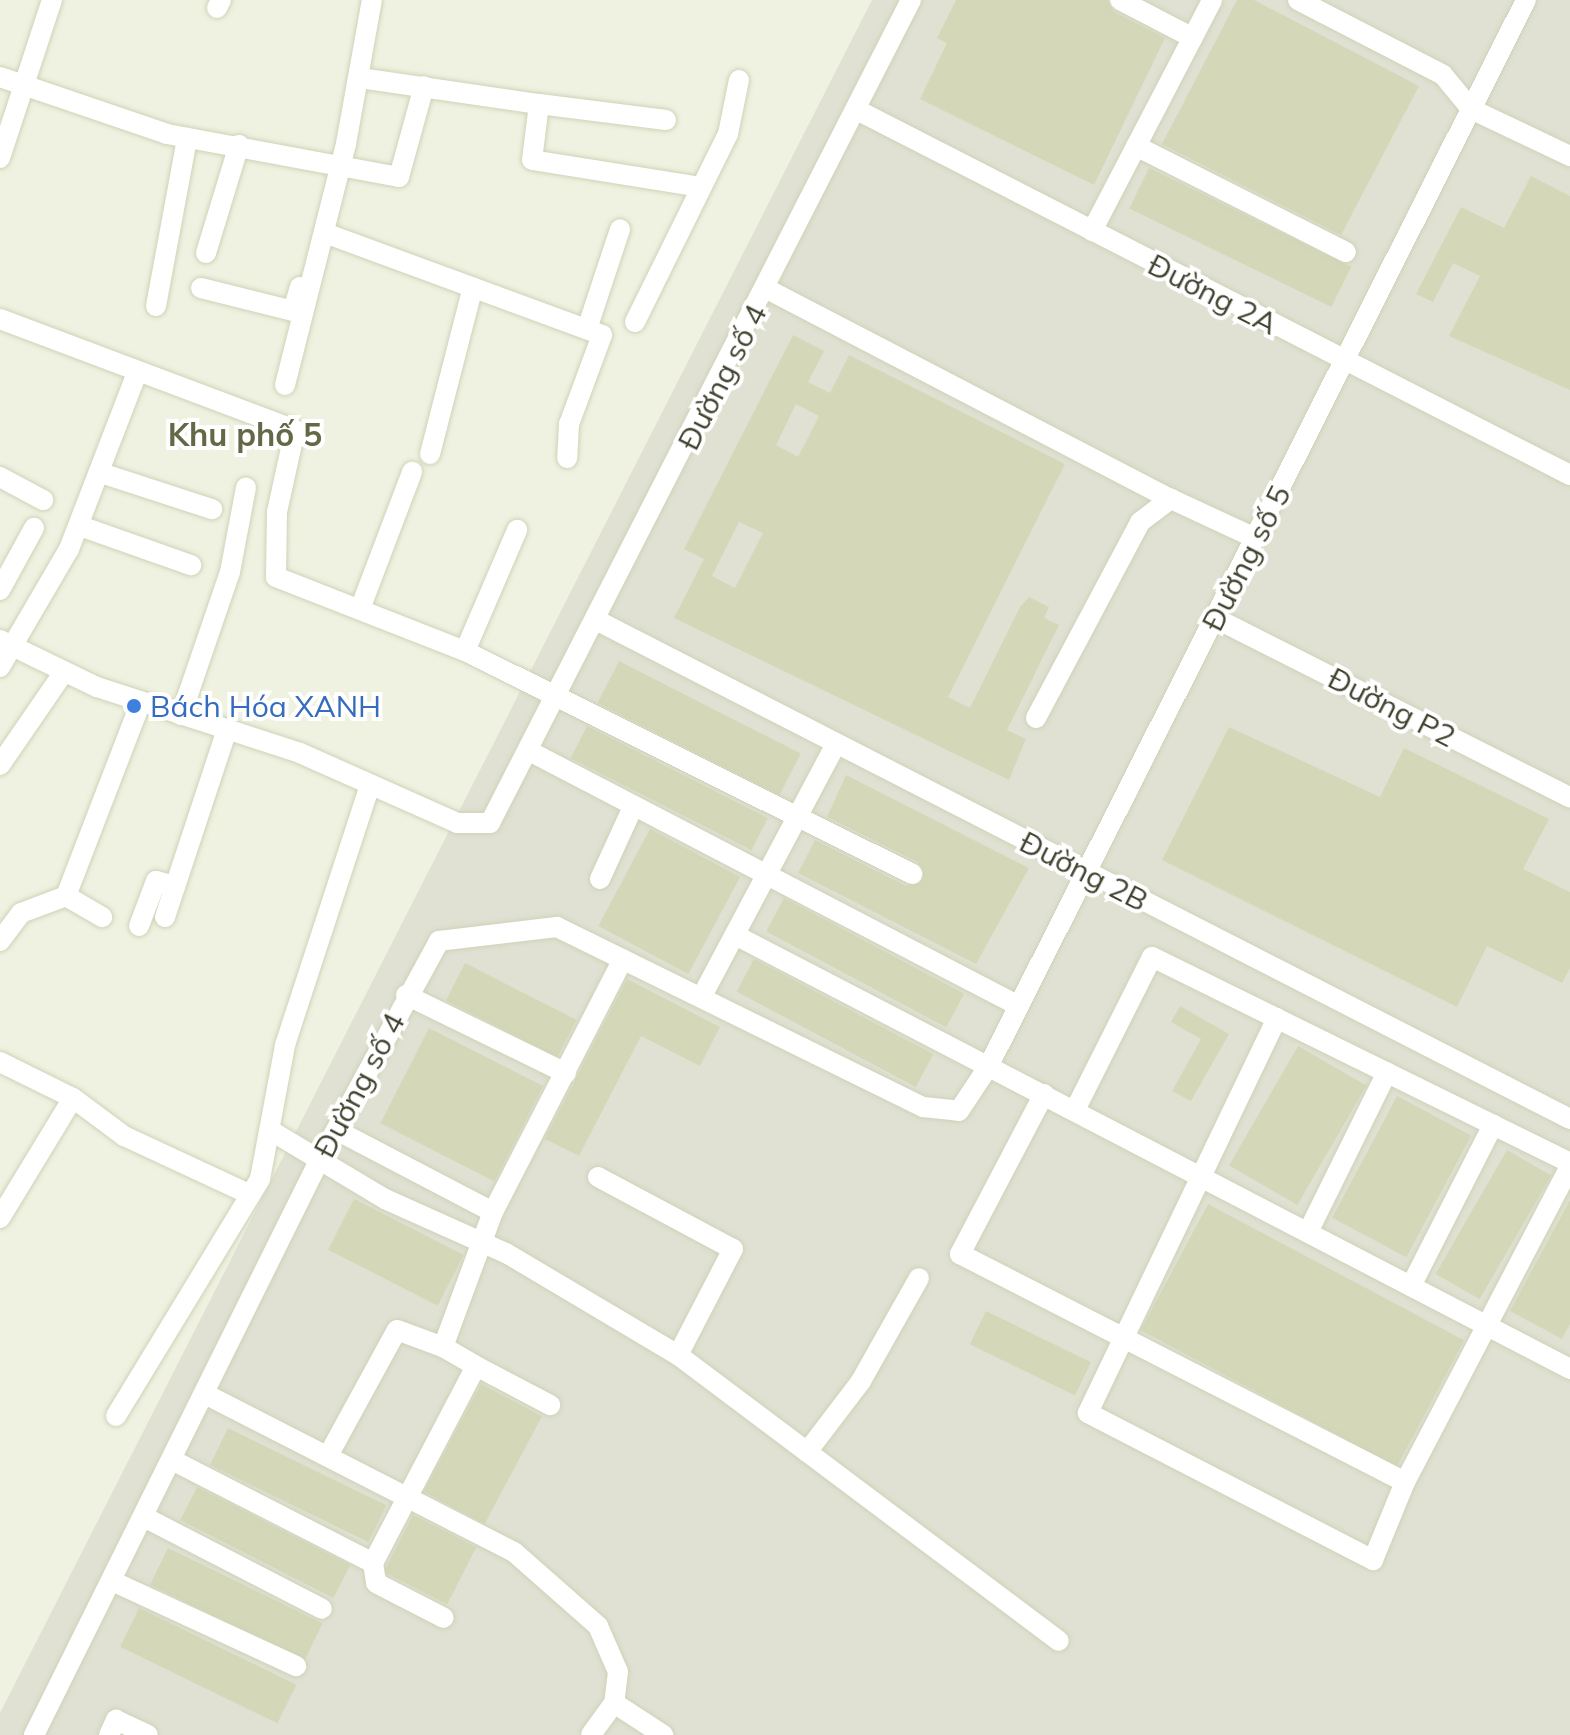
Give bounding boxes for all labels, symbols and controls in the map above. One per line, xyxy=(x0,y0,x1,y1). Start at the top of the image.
street label: Đường 2A xyxy=(1142,246,1284,342)
street label: Đường số 4 xyxy=(670,298,774,456)
district label: Khu phố 5 xyxy=(168,415,322,453)
street label: Đường số 5 xyxy=(1194,479,1298,637)
street label: Đường P2 xyxy=(1322,660,1462,754)
place label: Bách Hóa XANH xyxy=(150,688,381,724)
marker: Bách Hóa XANH xyxy=(125,697,143,715)
street label: Đường 2B xyxy=(1014,823,1154,919)
street label: Đường số 4 xyxy=(306,1007,412,1163)

